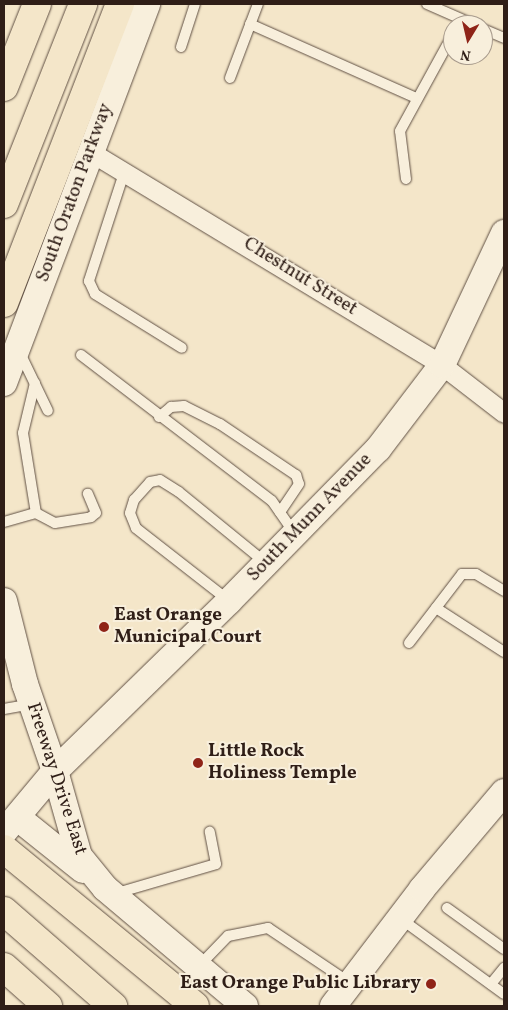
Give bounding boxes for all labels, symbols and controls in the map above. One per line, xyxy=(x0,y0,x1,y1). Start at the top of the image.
north arrow xyxy=(443,15,493,65)
text: N xyxy=(459,44,472,65)
street label: South Oraton Parkway xyxy=(32,101,118,285)
street label: Chestnut Street xyxy=(239,233,361,321)
street label: South Munn Avenue xyxy=(243,449,377,587)
place label: East Orange Municipal Court xyxy=(114,605,262,649)
marker: East Orange Municipal Court xyxy=(98,621,110,633)
street label: Freeway Drive East xyxy=(21,700,91,858)
place label: Little Rock Holiness Temple xyxy=(208,741,357,785)
marker: Little Rock Holiness Temple xyxy=(192,757,204,769)
place label: East Orange Public Library xyxy=(180,973,421,995)
marker: East Orange Public Library xyxy=(425,978,437,990)

